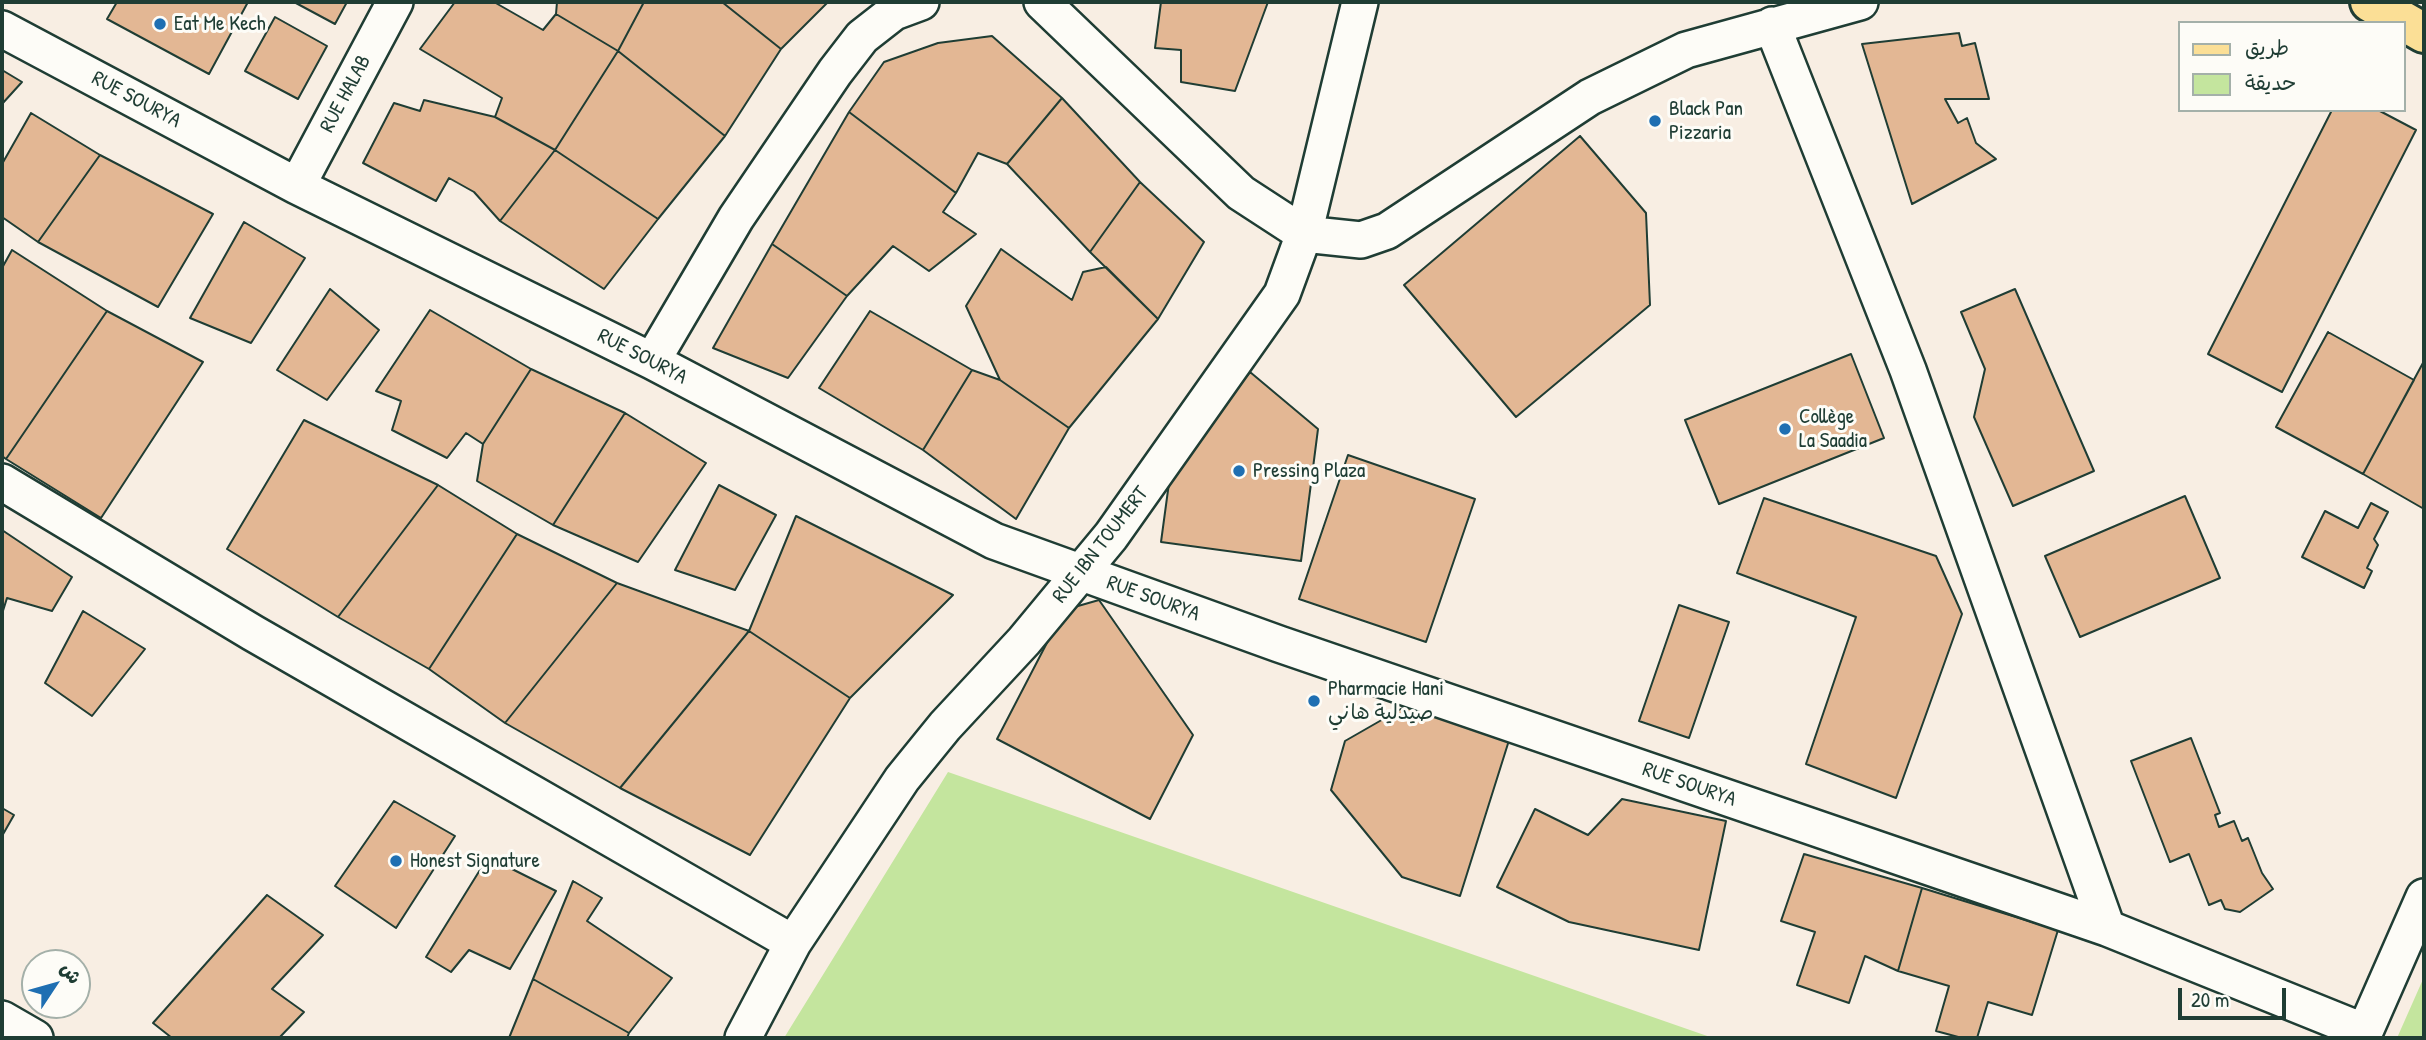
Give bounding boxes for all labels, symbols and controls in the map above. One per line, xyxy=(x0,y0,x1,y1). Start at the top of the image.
place label: Eat Me Kech xyxy=(174,11,266,37)
marker: Eat Me Kech xyxy=(152,16,168,32)
legend xyxy=(2178,21,2405,112)
text: طريق xyxy=(2245,33,2289,62)
street label: RUE HALAB xyxy=(315,51,377,137)
street label: RUE SOURYA xyxy=(87,66,185,134)
text: حديقة xyxy=(2245,68,2296,97)
place label: Black Pan Pizzaria xyxy=(1669,96,1743,146)
marker: Black Pan Pizzaria xyxy=(1647,113,1663,129)
street label: RUE SOURYA xyxy=(593,324,691,390)
place label: Collège La Saadia xyxy=(1799,404,1867,454)
marker: Collège La Saadia xyxy=(1777,421,1793,437)
place label: Pressing Plaza xyxy=(1253,458,1365,484)
marker: Pressing Plaza xyxy=(1231,463,1247,479)
street label: RUE IBN TOUMERT xyxy=(1048,482,1154,608)
street label: RUE SOURYA xyxy=(1103,571,1203,627)
place label: Pharmacie Hani صيدلية هاني xyxy=(1328,676,1444,726)
marker: Pharmacie Hani صيدلية هاني xyxy=(1306,693,1322,709)
street label: RUE SOURYA xyxy=(1639,757,1739,813)
place label: Honest Signature xyxy=(410,848,540,874)
marker: Honest Signature xyxy=(388,853,404,869)
north arrow xyxy=(21,949,91,1019)
text: ش xyxy=(55,957,88,989)
scale bar xyxy=(2181,974,2290,1018)
text: 20 m xyxy=(2191,985,2229,1014)

